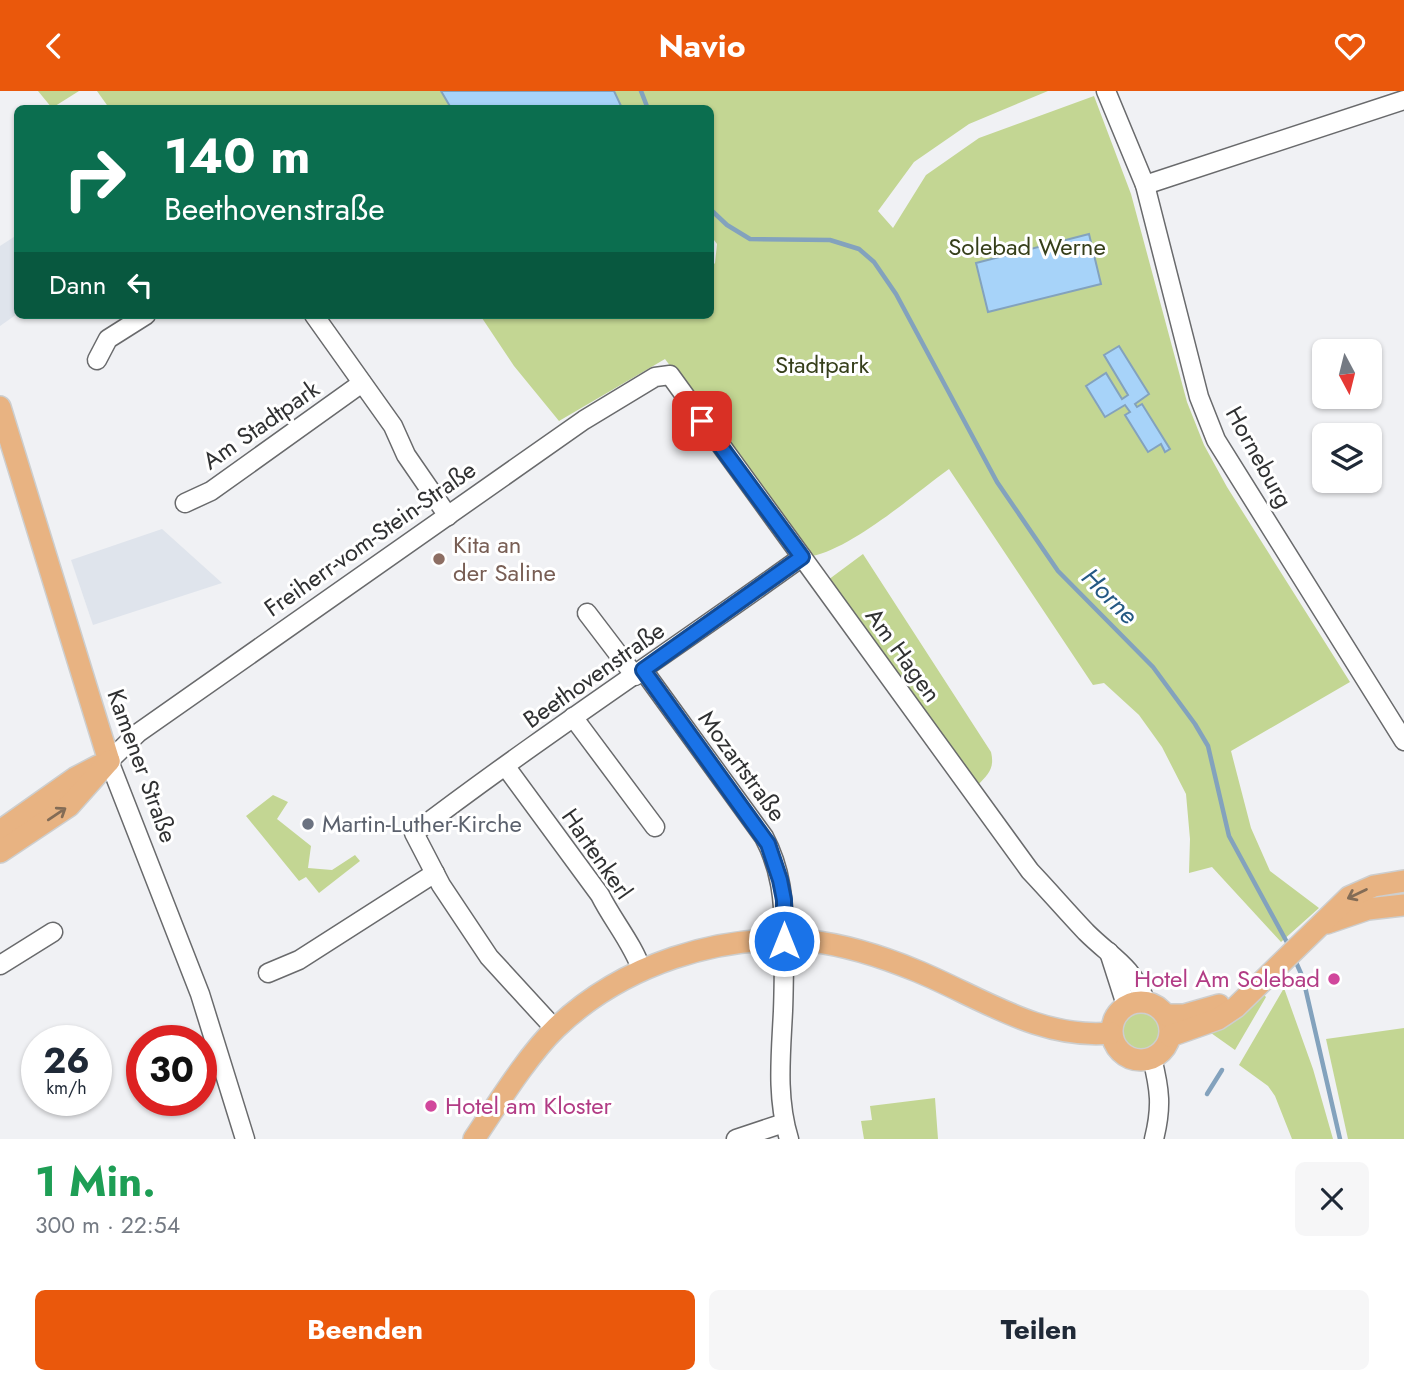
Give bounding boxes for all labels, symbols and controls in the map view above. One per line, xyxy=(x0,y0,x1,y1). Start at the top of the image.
text: Navio xyxy=(658,23,746,69)
icon: back xyxy=(35,27,73,65)
icon: heart xyxy=(1331,27,1369,65)
text: 140 m xyxy=(164,121,310,191)
icon: right xyxy=(49,133,140,224)
text: Beethovenstraße xyxy=(164,186,385,232)
park label: Solebad Werne xyxy=(948,229,1106,264)
text: Dann xyxy=(49,266,107,304)
icon: left xyxy=(121,266,159,304)
north arrow xyxy=(1312,339,1382,409)
map controls xyxy=(1312,339,1382,493)
park label: Stadtpark xyxy=(775,347,869,382)
street label: Am Stadtpark xyxy=(195,371,327,478)
pin xyxy=(672,391,732,451)
street label: Horneburg xyxy=(1217,400,1302,514)
icon: arrive xyxy=(683,402,721,440)
button: layers xyxy=(1312,423,1382,493)
street label: Freiherr-vom-Stein-Straße xyxy=(257,452,483,625)
place label: Kita an der Saline xyxy=(453,527,556,590)
marker: Kita an der Saline xyxy=(431,551,447,567)
water label: Horne xyxy=(1073,559,1147,633)
street label: Am Hagen xyxy=(857,600,950,709)
street label: Beethovenstraße xyxy=(516,613,672,736)
street label: Kamener Straße xyxy=(98,684,186,848)
street label: Mozartstraße xyxy=(690,703,795,829)
street label: Hartenkerl xyxy=(553,801,642,906)
place label: Martin-Luther-Kirche xyxy=(322,806,522,841)
one-way arrow xyxy=(47,807,66,821)
marker: Martin-Luther-Kirche xyxy=(300,816,316,832)
one-way arrow xyxy=(1347,887,1368,901)
position arrow xyxy=(747,904,821,978)
place label: Hotel Am Solebad xyxy=(1134,961,1320,996)
marker: Hotel Am Solebad xyxy=(1326,971,1342,987)
speed limit sign: 30 xyxy=(126,1025,217,1116)
text: 26 xyxy=(43,1036,90,1086)
text: km/h xyxy=(46,1075,87,1101)
place label: Hotel am Kloster xyxy=(445,1088,613,1123)
marker: Hotel am Kloster xyxy=(423,1098,439,1114)
text: 1 Min. xyxy=(35,1151,156,1212)
button: close xyxy=(1295,1162,1369,1236)
text: 300 m · 22:54 xyxy=(35,1208,180,1242)
button: Beenden xyxy=(35,1290,695,1370)
button: Teilen xyxy=(709,1290,1369,1370)

